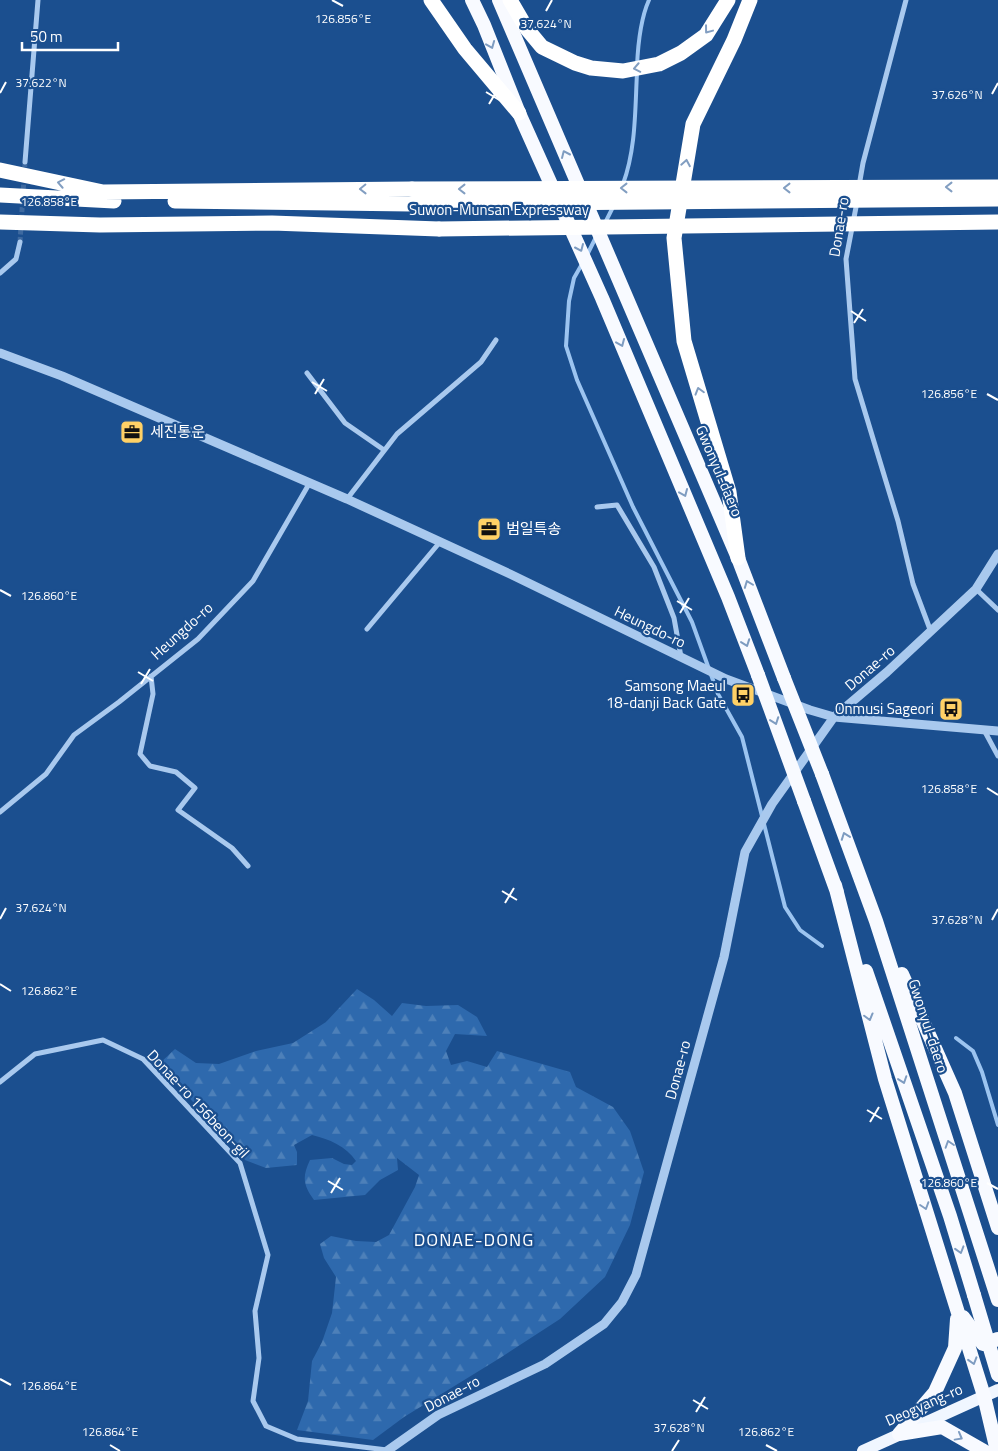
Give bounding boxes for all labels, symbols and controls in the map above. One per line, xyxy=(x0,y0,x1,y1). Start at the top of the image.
text: 126.856°E xyxy=(315,9,371,28)
text: 37.624°N xyxy=(520,14,572,33)
scale bar xyxy=(22,20,119,52)
one-way arrow xyxy=(705,24,714,34)
text: 50 m xyxy=(30,25,63,48)
one-way arrow xyxy=(486,40,496,48)
one-way arrow xyxy=(633,62,642,73)
text: 37.622°N xyxy=(15,73,67,92)
text: 37.626°N xyxy=(931,85,983,104)
one-way arrow xyxy=(560,150,571,159)
one-way arrow xyxy=(681,158,691,167)
one-way arrow xyxy=(57,179,66,189)
one-way arrow xyxy=(945,182,953,192)
one-way arrow xyxy=(458,183,466,194)
one-way arrow xyxy=(620,183,628,193)
one-way arrow xyxy=(783,183,790,193)
one-way arrow xyxy=(359,184,366,194)
text: 126.858°E xyxy=(21,192,77,211)
street label: Donae-ro xyxy=(822,195,855,258)
street label: Suwon-Munsan Expressway xyxy=(409,198,589,221)
one-way arrow xyxy=(573,243,584,252)
one-way arrow xyxy=(615,338,626,347)
text: 126.856°E xyxy=(921,384,977,403)
one-way arrow xyxy=(695,388,705,396)
office icon: 세진통운 xyxy=(119,419,145,445)
place label: 세진통운 xyxy=(150,420,205,443)
street label: Gwonyul-daero xyxy=(690,421,749,520)
one-way arrow xyxy=(678,488,689,497)
office icon: 범일특송 xyxy=(476,516,502,542)
place label: 범일특송 xyxy=(506,517,561,540)
one-way arrow xyxy=(744,580,754,588)
text: 126.860°E xyxy=(21,586,77,605)
street label: Heungdo-ro xyxy=(145,596,218,665)
street label: Heungdo-ro xyxy=(611,599,690,654)
one-way arrow xyxy=(740,638,750,647)
street label: Donae-ro xyxy=(839,639,900,696)
place label: Samsong Maeul 18-danji Back Gate xyxy=(606,674,726,714)
bus stop icon: Samsong Maeul 18-danji Back Gate xyxy=(730,682,756,708)
bus stop icon: Onmusi Sageori xyxy=(938,696,964,722)
place label: Onmusi Sageori xyxy=(835,697,934,720)
one-way arrow xyxy=(769,716,779,725)
text: 126.858°E xyxy=(921,779,977,798)
one-way arrow xyxy=(841,832,851,841)
text: 37.624°N xyxy=(15,898,67,917)
text: 37.628°N xyxy=(931,910,983,929)
street label: Gwonyul-daero xyxy=(902,976,955,1076)
text: 126.862°E xyxy=(21,981,77,1000)
one-way arrow xyxy=(863,1012,874,1021)
street label: Donae-ro xyxy=(659,1038,696,1102)
street label: Donae-ro 156beon-gil xyxy=(142,1044,255,1163)
one-way arrow xyxy=(897,1075,907,1083)
one-way arrow xyxy=(944,1141,954,1149)
text: 126.860°E xyxy=(921,1173,977,1192)
one-way arrow xyxy=(920,1201,930,1210)
district label: DONAE-DONG xyxy=(414,1226,534,1253)
one-way arrow xyxy=(955,1246,965,1254)
one-way arrow xyxy=(968,1357,978,1365)
street label: Donae-ro xyxy=(420,1369,484,1418)
text: 126.864°E xyxy=(21,1376,77,1395)
street label: Deogyang-ro xyxy=(881,1377,966,1432)
text: 37.628°N xyxy=(653,1418,705,1437)
text: 126.864°E xyxy=(82,1422,138,1441)
text: 126.862°E xyxy=(738,1422,794,1441)
one-way arrow xyxy=(954,1430,963,1440)

